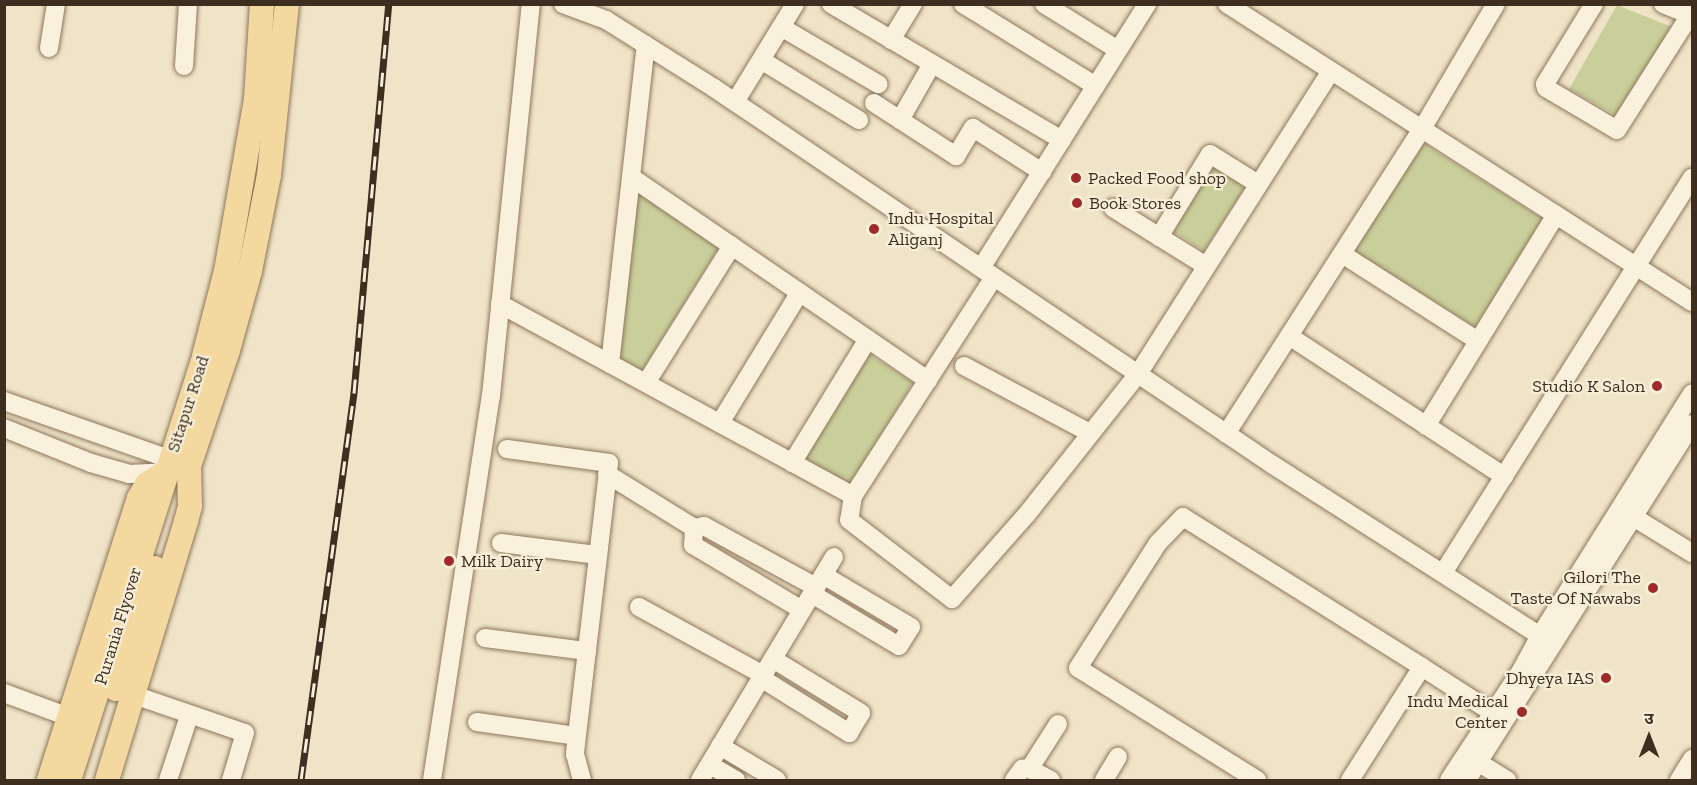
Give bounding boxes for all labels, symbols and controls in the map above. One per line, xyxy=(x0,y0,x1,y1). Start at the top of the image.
place label: Packed Food shop xyxy=(1088,167,1226,189)
marker: Packed Food shop xyxy=(1069,171,1083,185)
place label: Book Stores xyxy=(1089,192,1181,214)
marker: Book Stores xyxy=(1070,196,1084,210)
place label: Indu Hospital Aliganj xyxy=(888,208,994,250)
marker: Indu Hospital Aliganj xyxy=(865,220,883,238)
street label: Sitapur Road xyxy=(162,353,214,455)
place label: Studio K Salon xyxy=(1532,375,1645,397)
marker: Studio K Salon xyxy=(1650,379,1664,393)
place label: Milk Dairy xyxy=(461,550,543,572)
marker: Milk Dairy xyxy=(442,554,456,568)
street label: Purania Flyover xyxy=(90,564,146,688)
place label: Gilori The Taste Of Nawabs xyxy=(1510,567,1641,610)
marker: Gilori The Taste Of Nawabs xyxy=(1646,581,1660,595)
place label: Dhyeya IAS xyxy=(1506,667,1594,689)
marker: Dhyeya IAS xyxy=(1599,671,1613,685)
place label: Indu Medical Center xyxy=(1407,691,1508,734)
marker: Indu Medical Center xyxy=(1513,703,1531,721)
north arrow xyxy=(1619,707,1679,767)
text: उ xyxy=(1644,709,1654,728)

